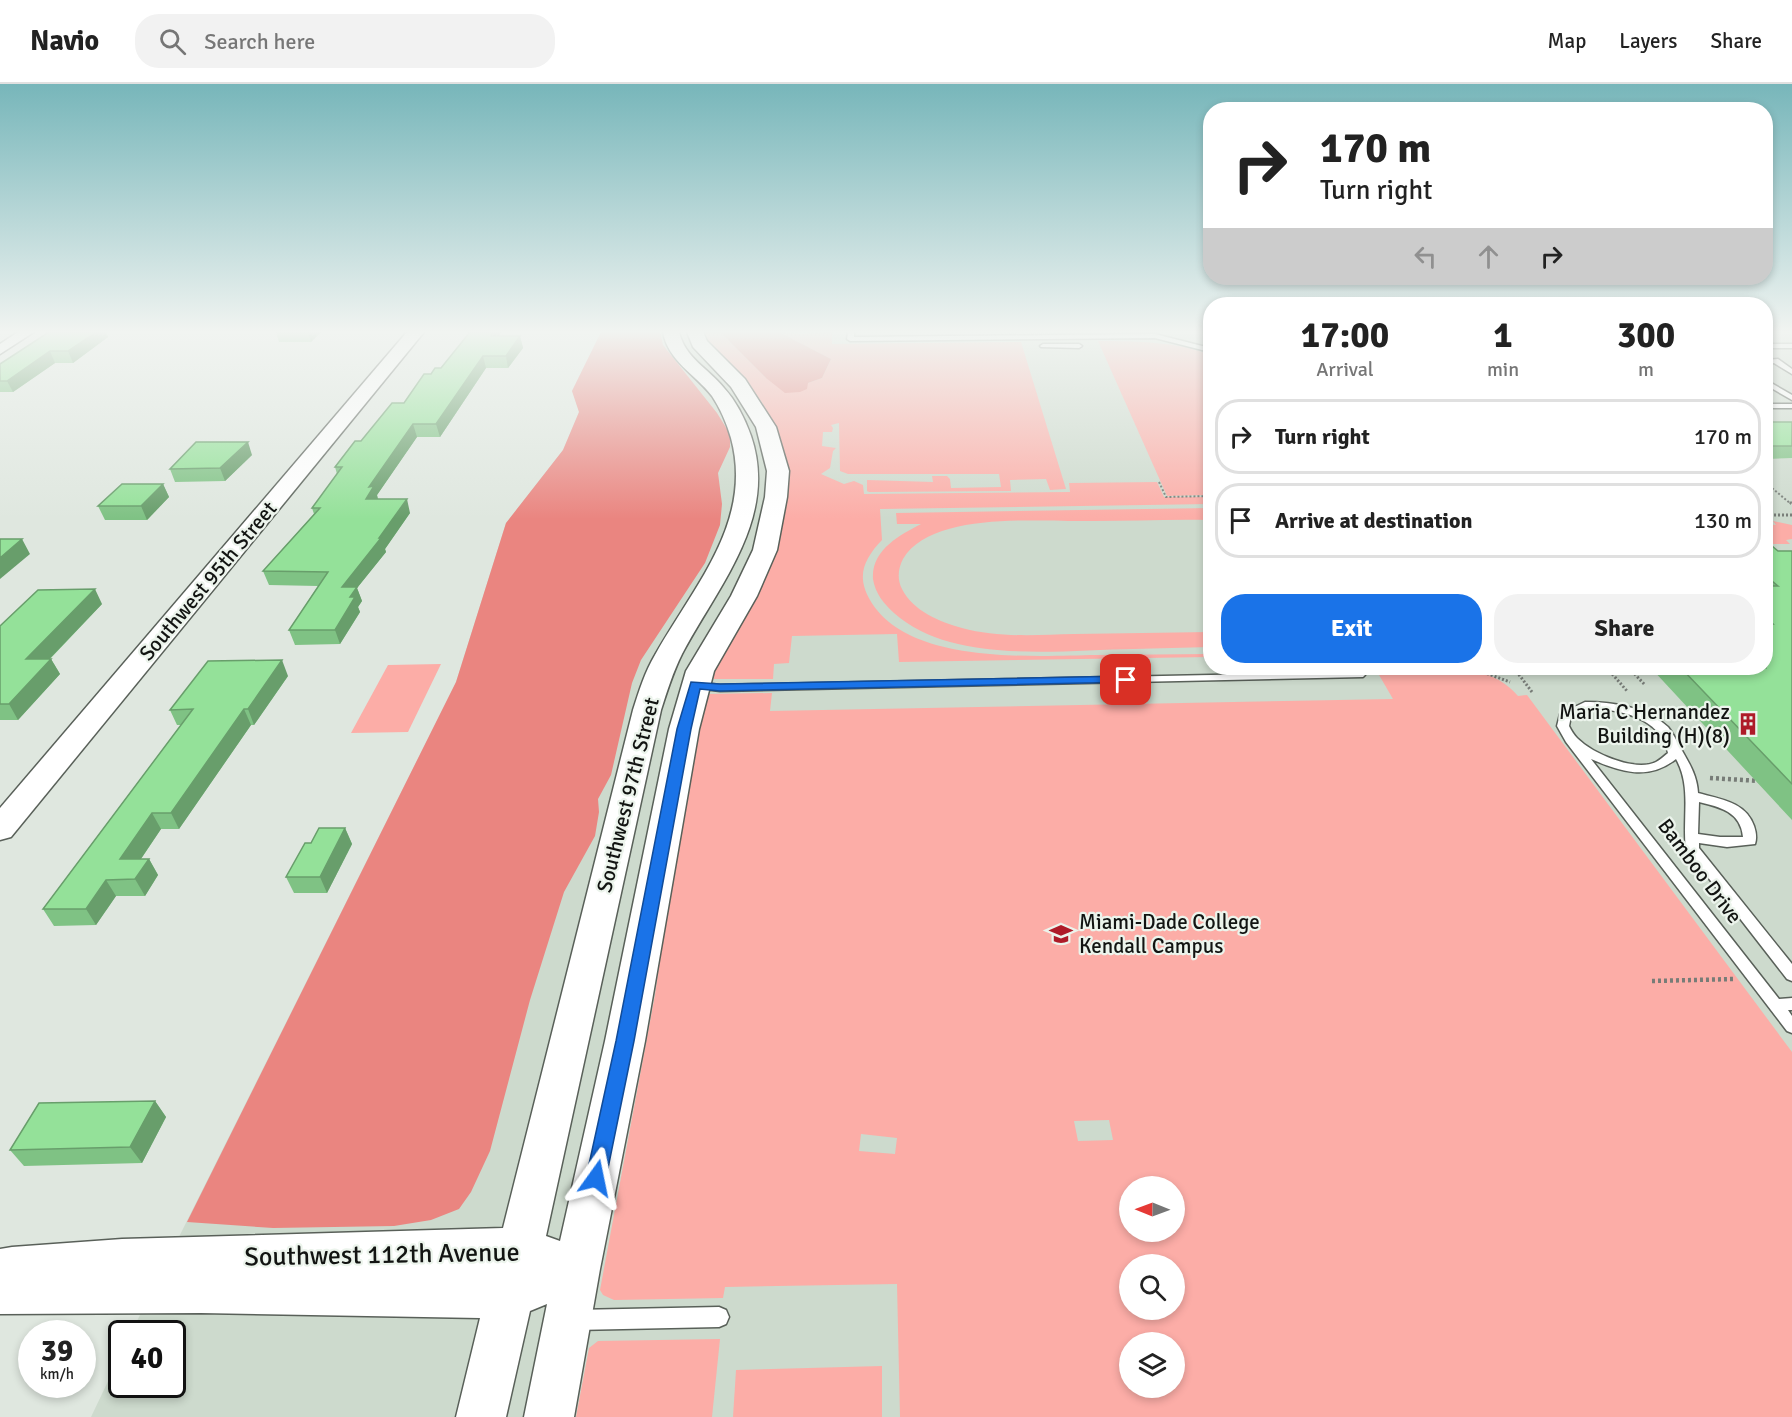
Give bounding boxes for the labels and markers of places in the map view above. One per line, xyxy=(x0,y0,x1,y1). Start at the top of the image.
pin xyxy=(1100,654,1151,705)
place label: Maria C Hernandez Building (H)(8) xyxy=(1559,699,1730,749)
building icon: Maria C Hernandez Building (H)(8) xyxy=(1735,711,1761,737)
place label: Miami-Dade College Kendall Campus xyxy=(1079,909,1260,959)
school or university icon: Miami-Dade College Kendall Campus xyxy=(1048,921,1074,947)

